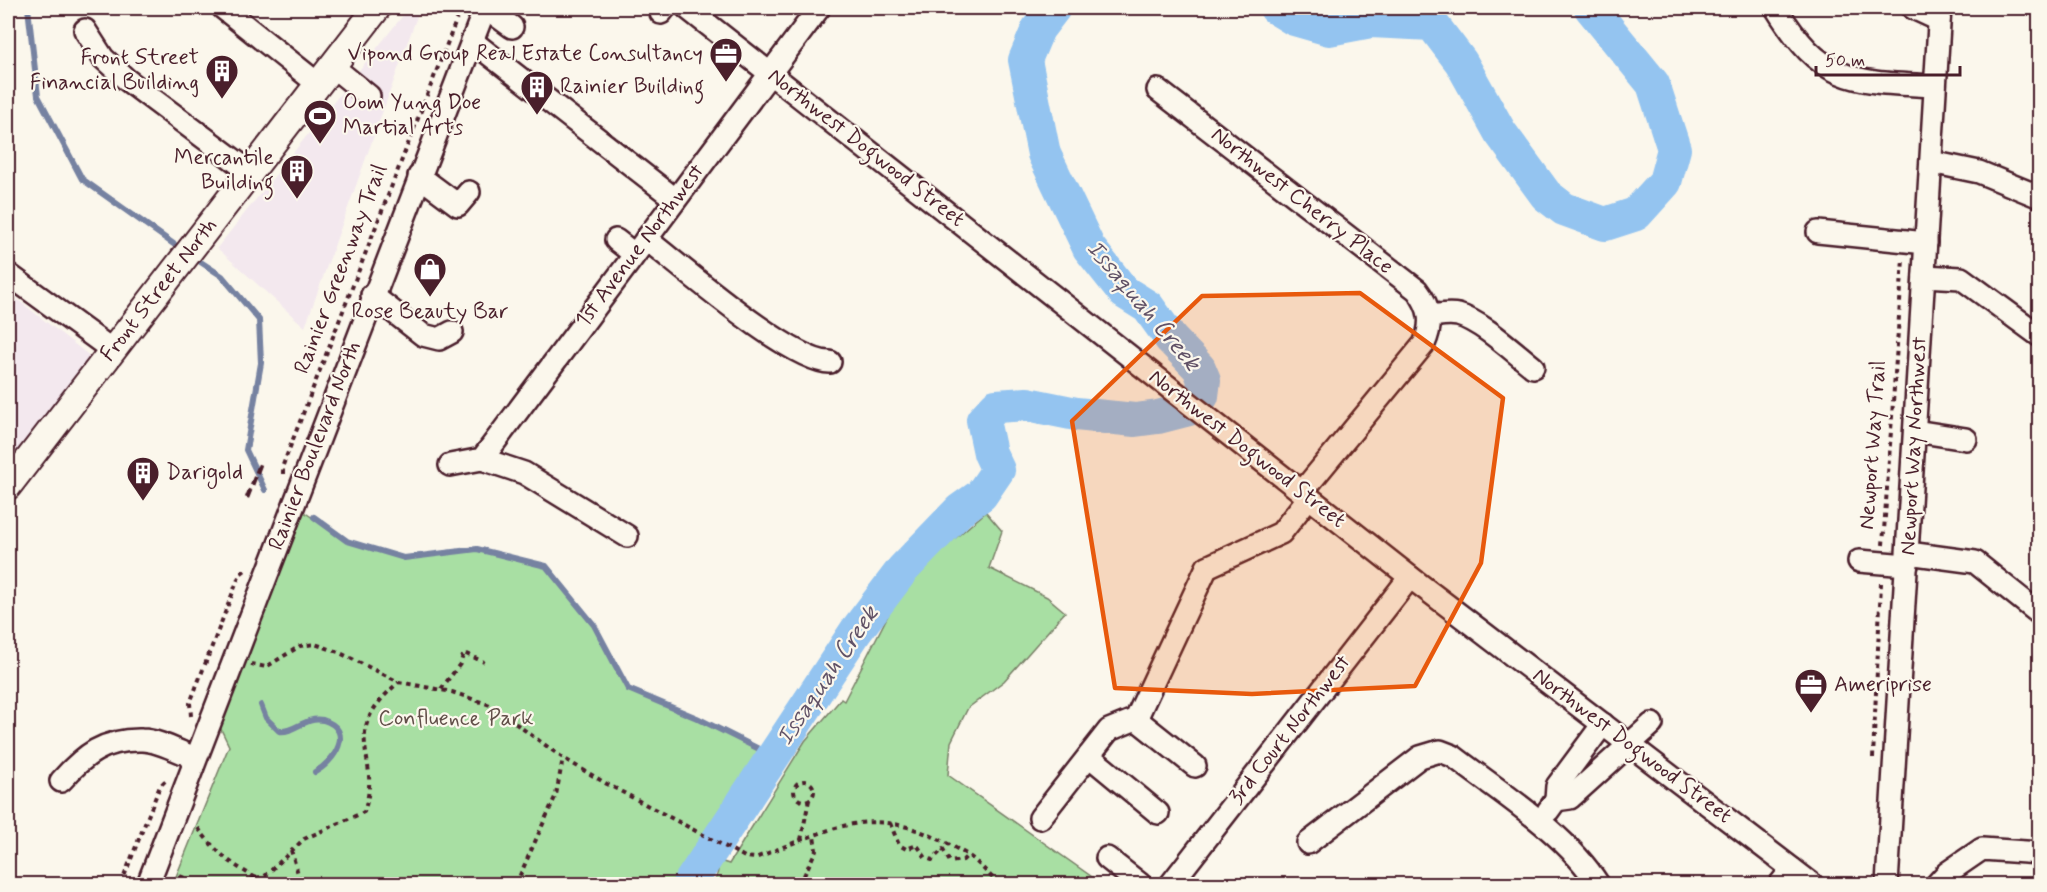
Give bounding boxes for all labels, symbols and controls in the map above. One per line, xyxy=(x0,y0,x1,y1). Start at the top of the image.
office icon: Vipond Group Real Estate Consultancy xyxy=(708,36,744,83)
scale bar xyxy=(1816,39,1960,77)
place label: Vipond Group Real Estate Consultancy xyxy=(348,40,703,68)
place label: Front Street Financial Building xyxy=(30,44,199,98)
text: 50 m xyxy=(1825,49,1865,73)
building icon: Front Street Financial Building xyxy=(204,53,240,100)
street label: Northwest Dogwood Street xyxy=(760,62,970,236)
building icon: Rainier Building xyxy=(519,69,555,116)
place label: Rainier Building xyxy=(560,73,704,104)
place label: Oom Yung Doe Martial Arts xyxy=(343,89,481,142)
sports icon: Oom Yung Doe Martial Arts xyxy=(302,98,338,145)
street label: Northwest Cherry Place xyxy=(1205,121,1399,281)
place label: Mercantile Building xyxy=(174,144,274,200)
building icon: Mercantile Building xyxy=(279,153,315,200)
street label: 1st Avenue Northwest xyxy=(569,159,711,333)
street label: Rainier Greenway Trail xyxy=(288,160,394,378)
street label: Front Street North xyxy=(94,213,224,367)
water label: Issaquah Creek xyxy=(1079,234,1208,379)
shop icon: Rose Beauty Bar xyxy=(412,251,448,298)
place label: Rose Beauty Bar xyxy=(351,298,509,326)
street label: Newport Way Northwest xyxy=(1894,336,1934,556)
street label: Rainier Boulevard North xyxy=(262,338,368,554)
street label: Newport Way Trail xyxy=(1853,359,1893,531)
street label: Northwest Dogwood Street xyxy=(1141,363,1351,537)
building icon: Darigold xyxy=(125,455,161,502)
place label: Darigold xyxy=(166,459,243,490)
water label: Issaquah Creek xyxy=(770,599,887,752)
street label: 3rd Court Northwest xyxy=(1223,650,1357,810)
street label: Northwest Dogwood Street xyxy=(1525,662,1737,833)
office icon: Ameriprise xyxy=(1793,667,1829,714)
place label: Ameriprise xyxy=(1834,671,1932,699)
park label: Confluence Park xyxy=(378,705,534,733)

